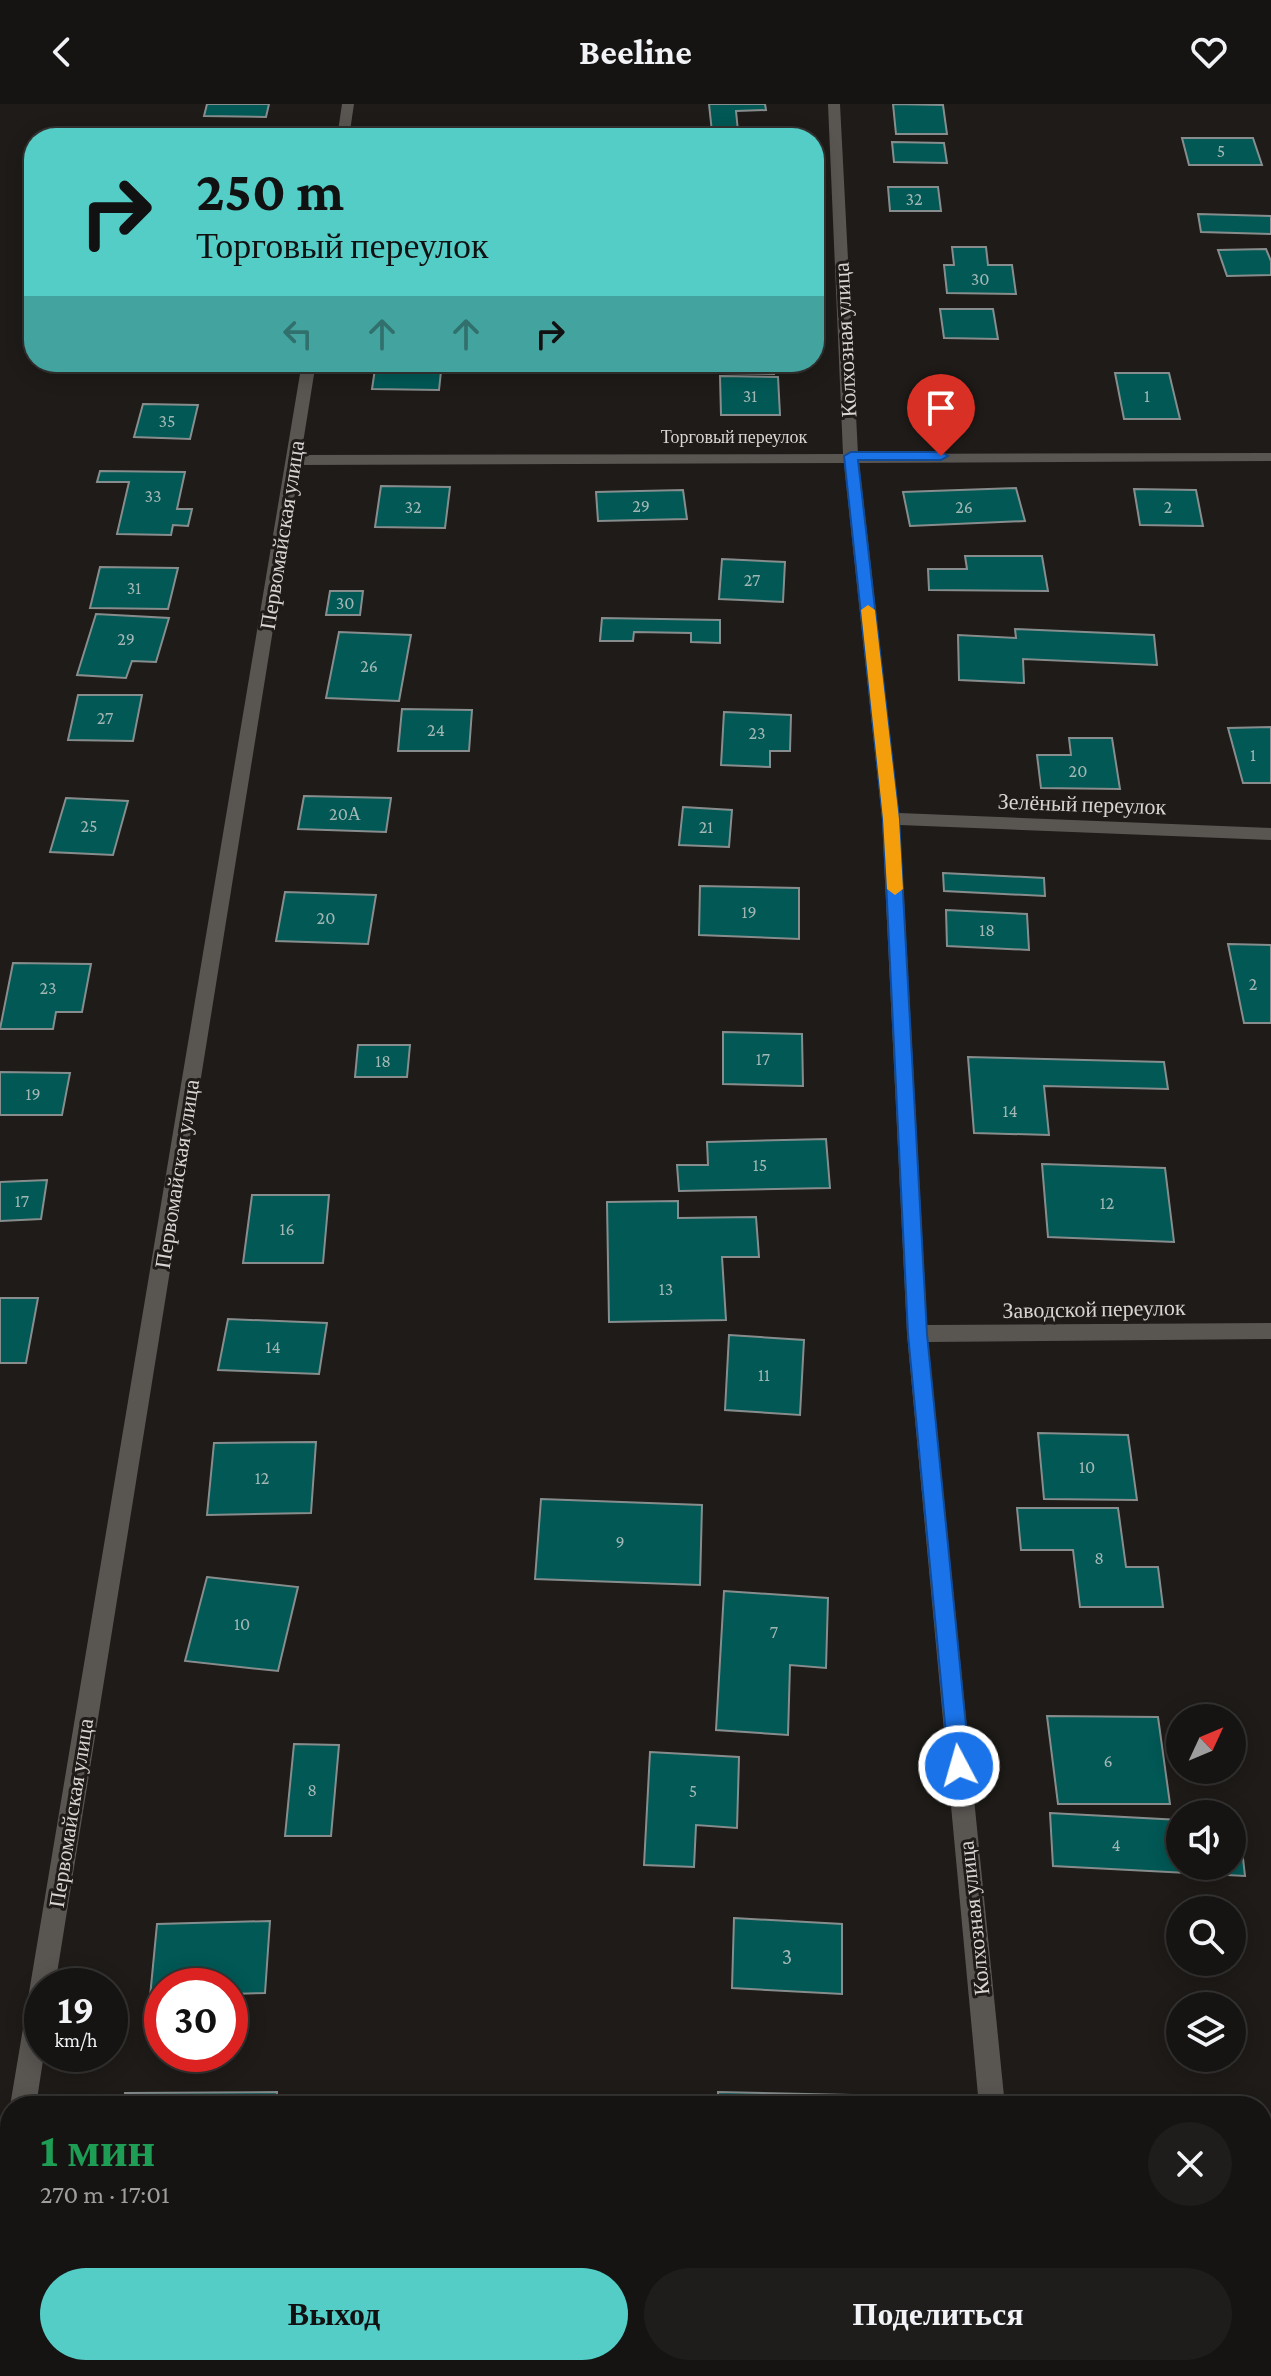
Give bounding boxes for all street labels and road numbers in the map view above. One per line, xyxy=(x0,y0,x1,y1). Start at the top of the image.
street label: Колхозная улица xyxy=(828,262,862,418)
street label: Торговый переулок xyxy=(661,427,807,447)
street label: Первомайская улица xyxy=(255,438,309,631)
street label: Зелёный переулок xyxy=(997,789,1167,819)
street label: Первомайская улица xyxy=(150,1077,204,1270)
street label: Заводской переулок xyxy=(1002,1295,1186,1323)
street label: Первомайская улица xyxy=(44,1716,98,1909)
street label: Колхозная улица xyxy=(953,1839,995,1996)

